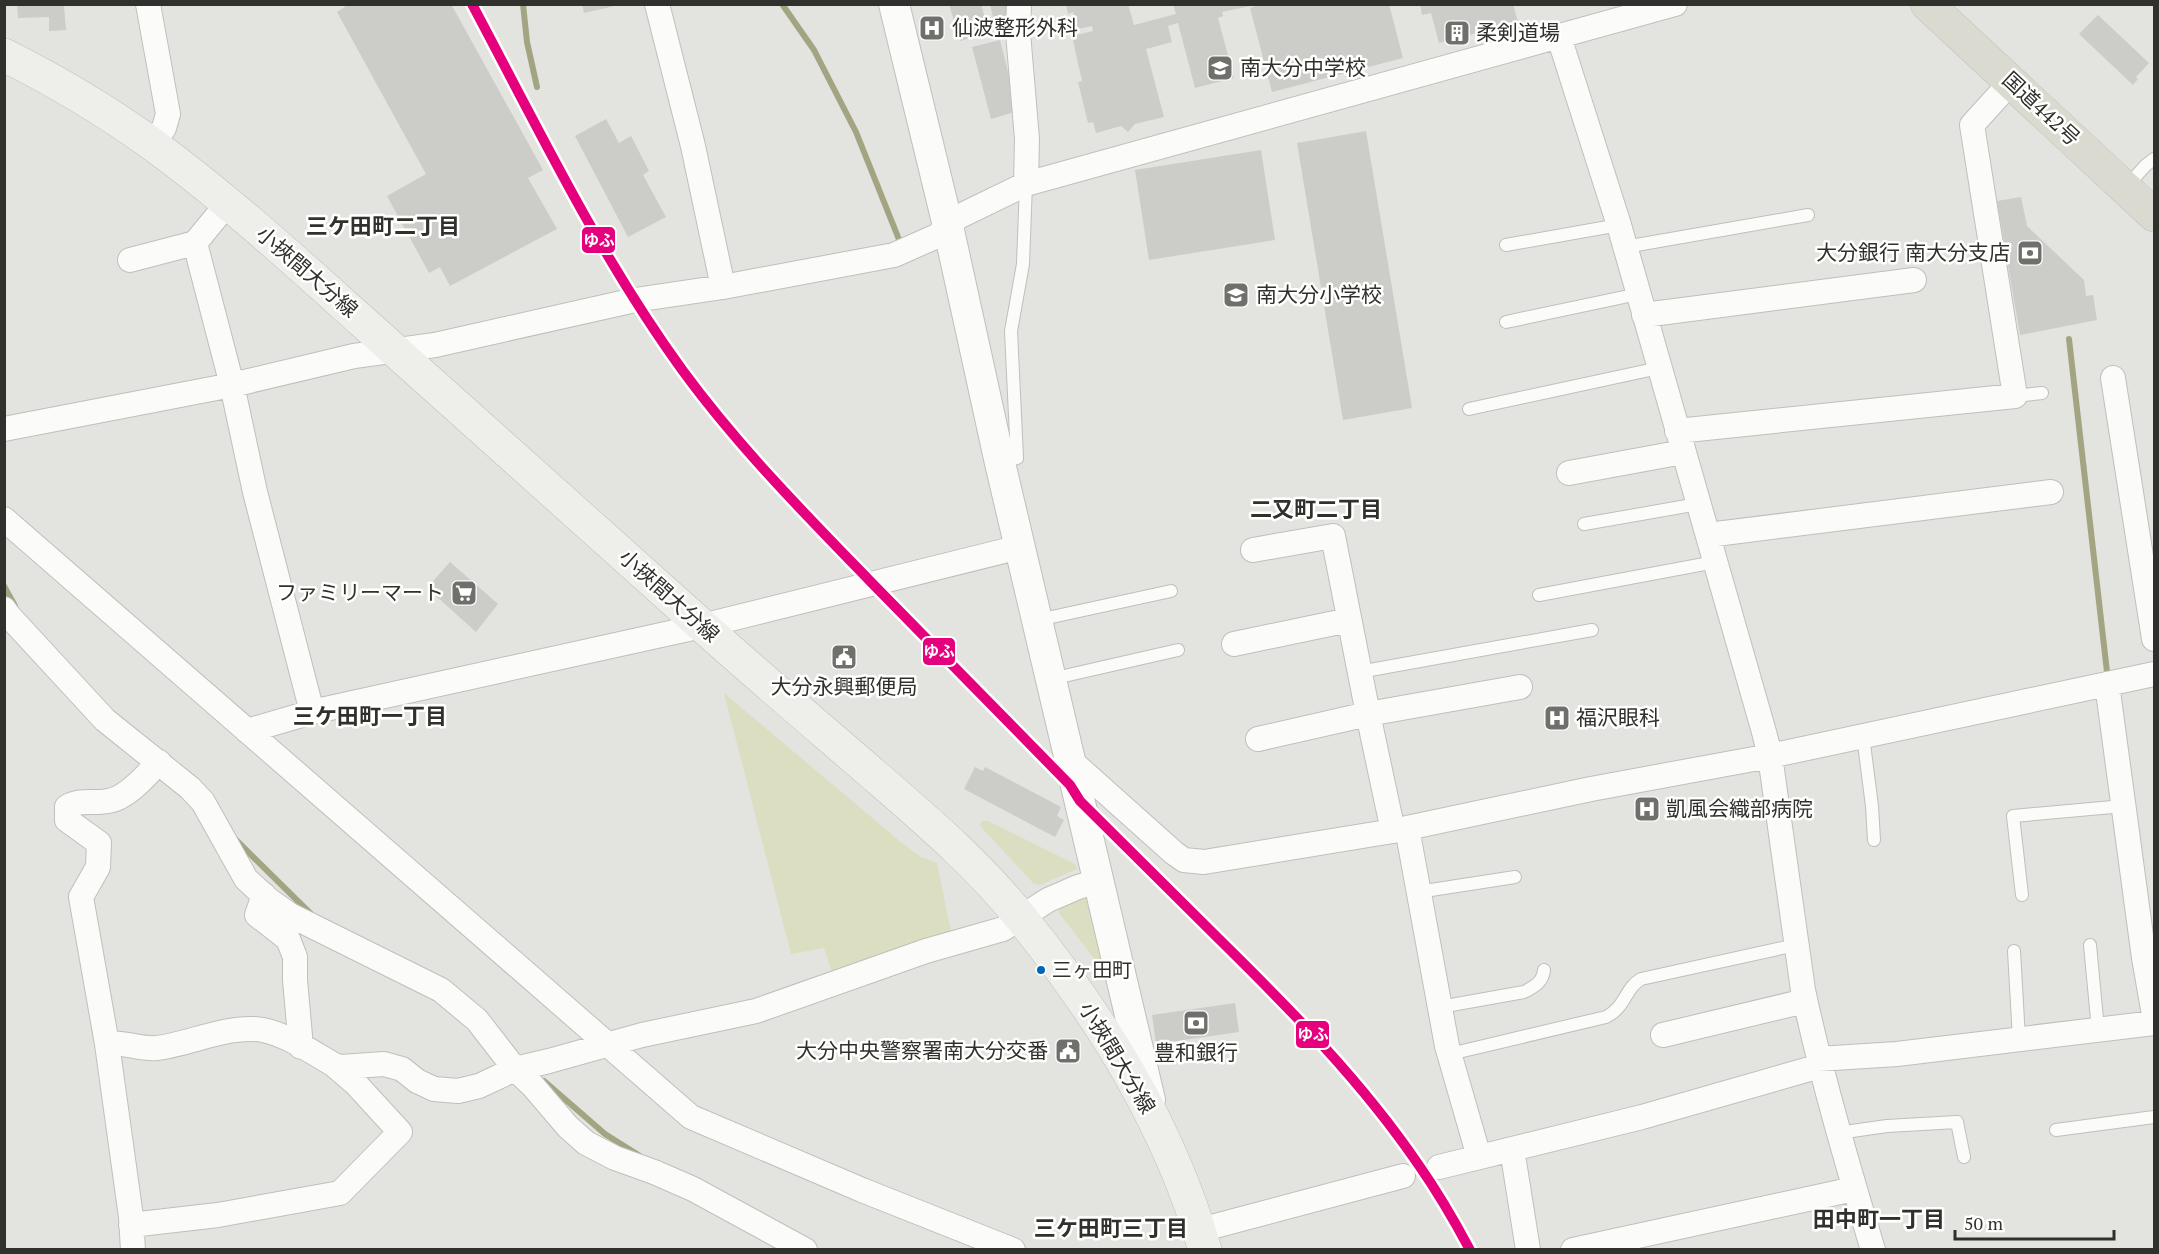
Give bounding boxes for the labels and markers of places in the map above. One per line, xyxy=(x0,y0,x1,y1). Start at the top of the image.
hospital icon: 仙波整形外科 xyxy=(917,13,947,43)
place label: 仙波整形外科 xyxy=(952,13,1078,41)
building icon: 柔剣道場 xyxy=(1442,18,1472,48)
place label: 柔剣道場 xyxy=(1476,18,1560,46)
school or university icon: 南大分中学校 xyxy=(1205,53,1235,83)
place label: 南大分中学校 xyxy=(1240,53,1366,81)
place label: 大分銀行 南大分支店 xyxy=(1816,238,2010,266)
bank icon: 大分銀行 南大分支店 xyxy=(2015,238,2045,268)
school or university icon: 南大分小学校 xyxy=(1221,280,1251,310)
place label: 南大分小学校 xyxy=(1256,280,1382,308)
place label: ファミリーマート xyxy=(276,578,444,606)
supermarket icon: ファミリーマート xyxy=(449,578,479,608)
public building icon: 大分永興郵便局 xyxy=(829,642,859,672)
place label: 大分永興郵便局 xyxy=(771,672,918,700)
hospital icon: 福沢眼科 xyxy=(1542,703,1572,733)
place label: 福沢眼科 xyxy=(1576,703,1660,731)
hospital icon: 凱風会織部病院 xyxy=(1632,794,1662,824)
place label: 凱風会織部病院 xyxy=(1666,794,1813,822)
place label: 三ヶ田町 xyxy=(1052,956,1132,983)
marker: 三ヶ田町 xyxy=(1035,964,1047,976)
bank icon: 豊和銀行 xyxy=(1181,1008,1211,1038)
place label: 大分中央警察署南大分交番 xyxy=(796,1036,1048,1064)
public building icon: 大分中央警察署南大分交番 xyxy=(1053,1036,1083,1066)
place label: 豊和銀行 xyxy=(1154,1038,1238,1066)

